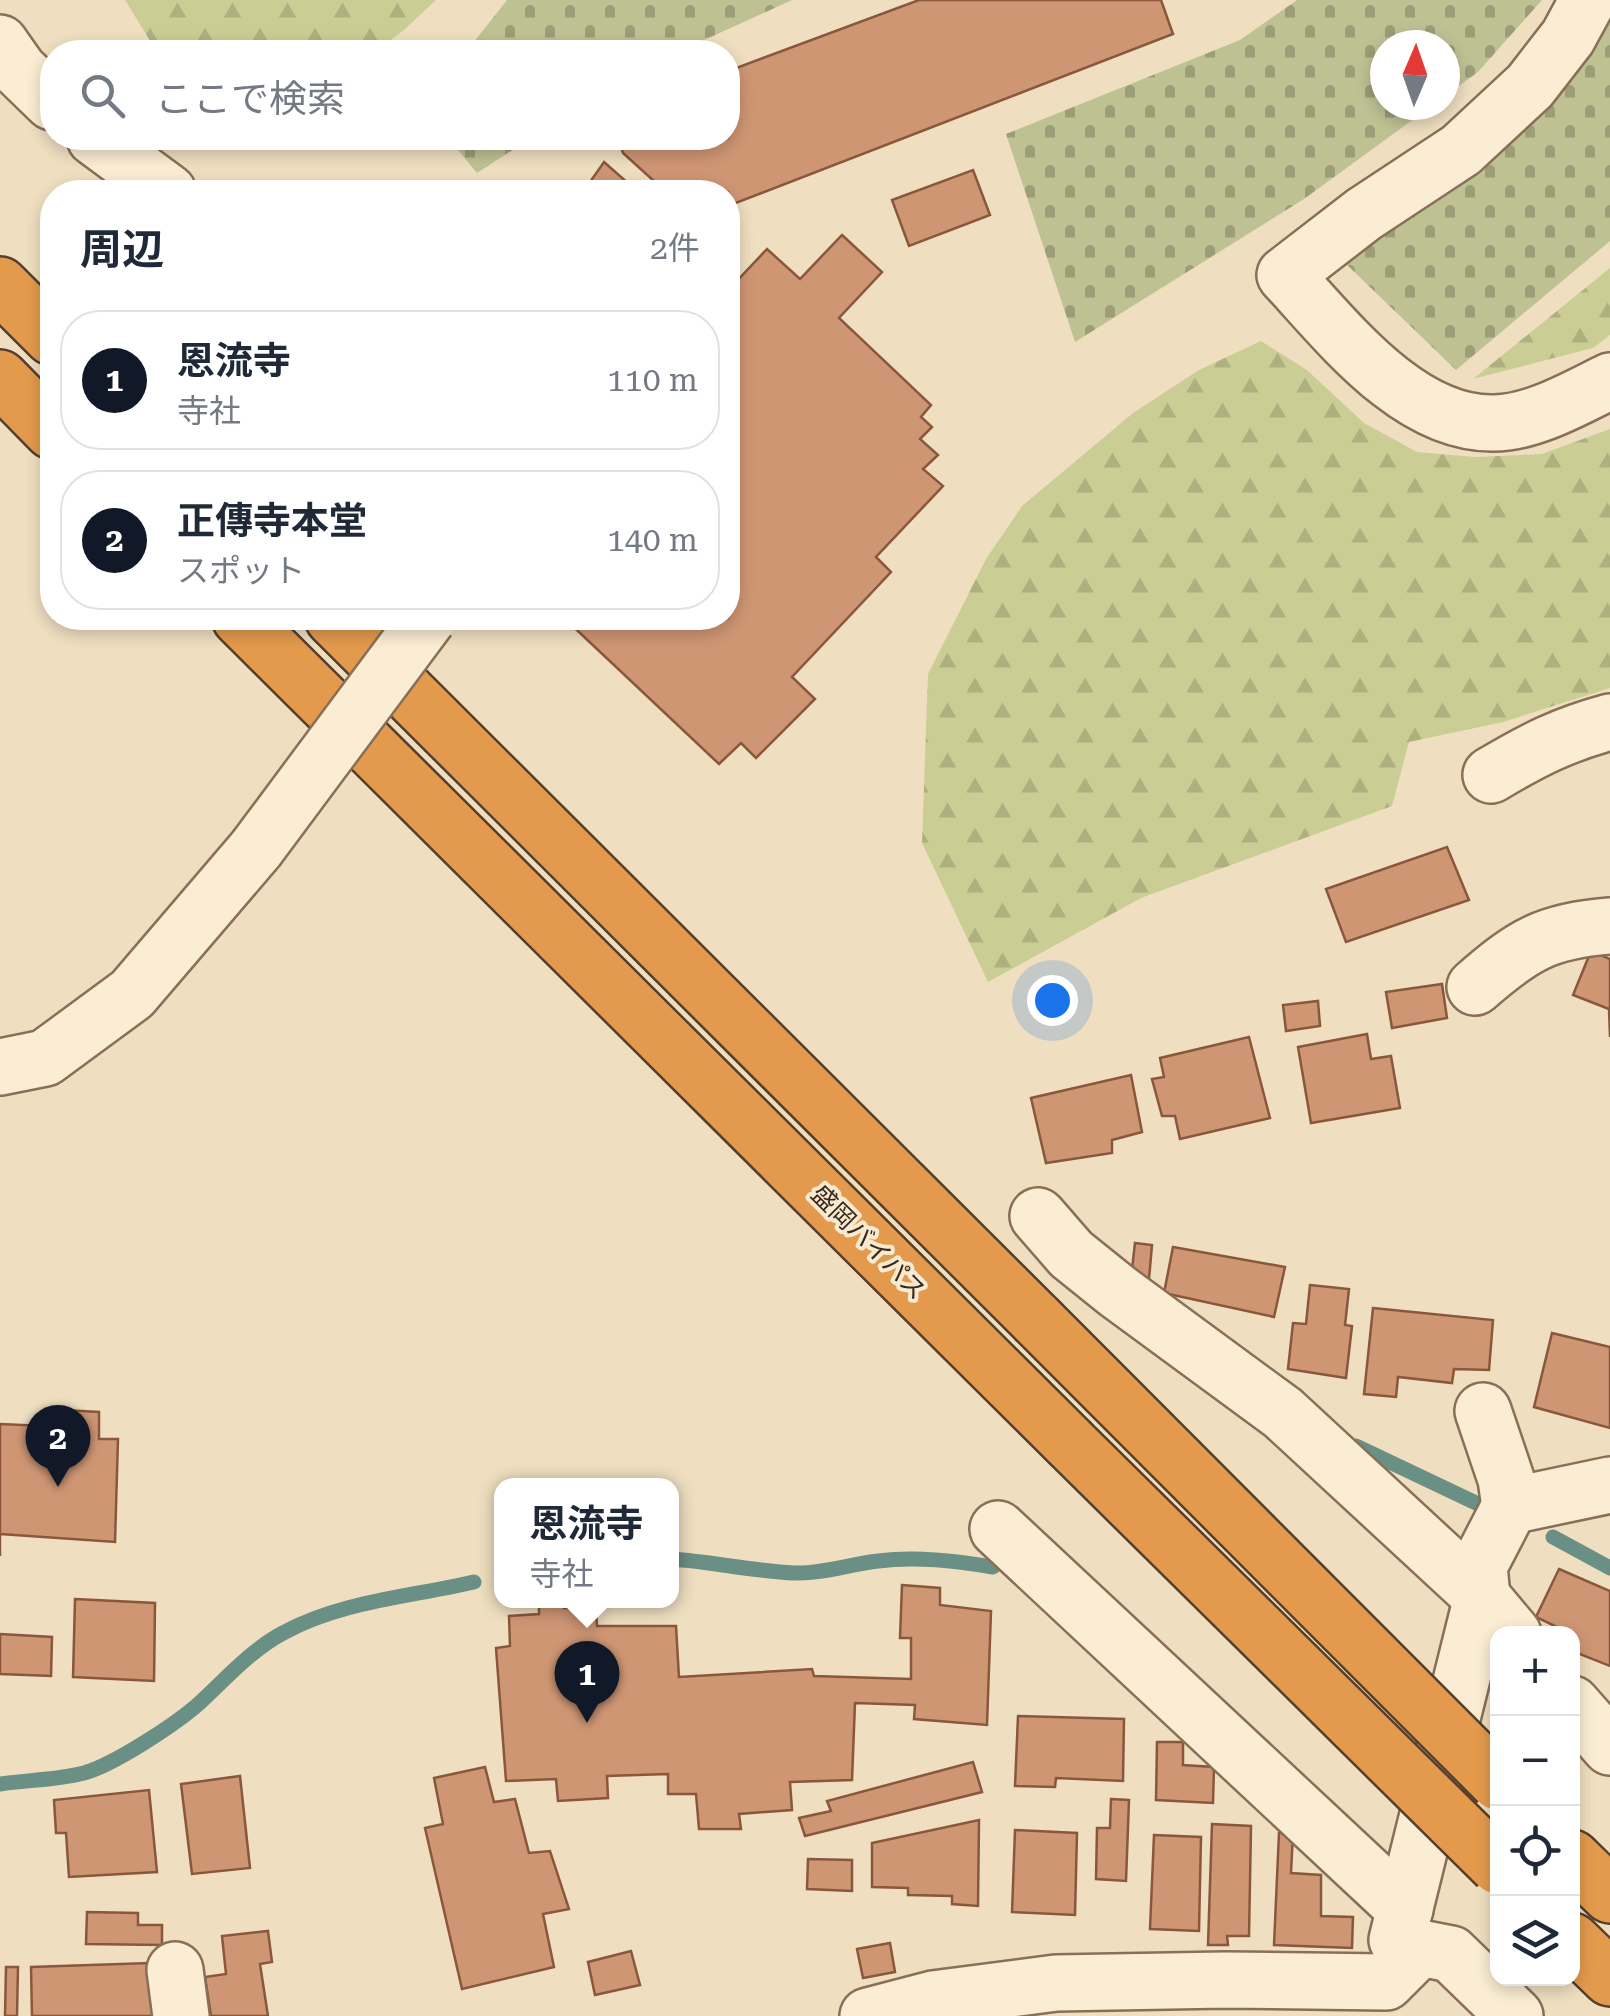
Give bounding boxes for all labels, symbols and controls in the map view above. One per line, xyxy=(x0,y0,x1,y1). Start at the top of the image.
north arrow xyxy=(1370,30,1460,120)
search box xyxy=(40,40,740,150)
icon: search xyxy=(75,68,130,123)
text: ここで検索 xyxy=(155,77,345,121)
text: 周辺 xyxy=(80,225,164,274)
text: 2件 xyxy=(650,229,700,267)
text: 恩流寺 xyxy=(177,339,291,383)
text: 1 xyxy=(106,361,123,399)
text: 110 m xyxy=(607,361,698,399)
text: 寺社 xyxy=(177,392,241,430)
text: 正傳寺本堂 xyxy=(177,499,367,543)
text: 2 xyxy=(106,521,123,559)
text: 140 m xyxy=(607,521,698,559)
text: スポット xyxy=(177,552,305,590)
your location xyxy=(1027,975,1078,1026)
street label: 盛岡バイパス xyxy=(806,1179,932,1305)
pin: 2 xyxy=(26,1404,90,1487)
popup xyxy=(494,1478,679,1608)
text: 恩流寺 xyxy=(529,1502,644,1546)
text: 寺社 xyxy=(529,1555,594,1593)
map controls xyxy=(1490,1626,1580,1986)
button: + xyxy=(1490,1626,1580,1716)
pin: 1 xyxy=(554,1640,620,1723)
button: − xyxy=(1490,1716,1580,1806)
button: locate xyxy=(1490,1806,1580,1896)
button: layers xyxy=(1490,1896,1580,1986)

